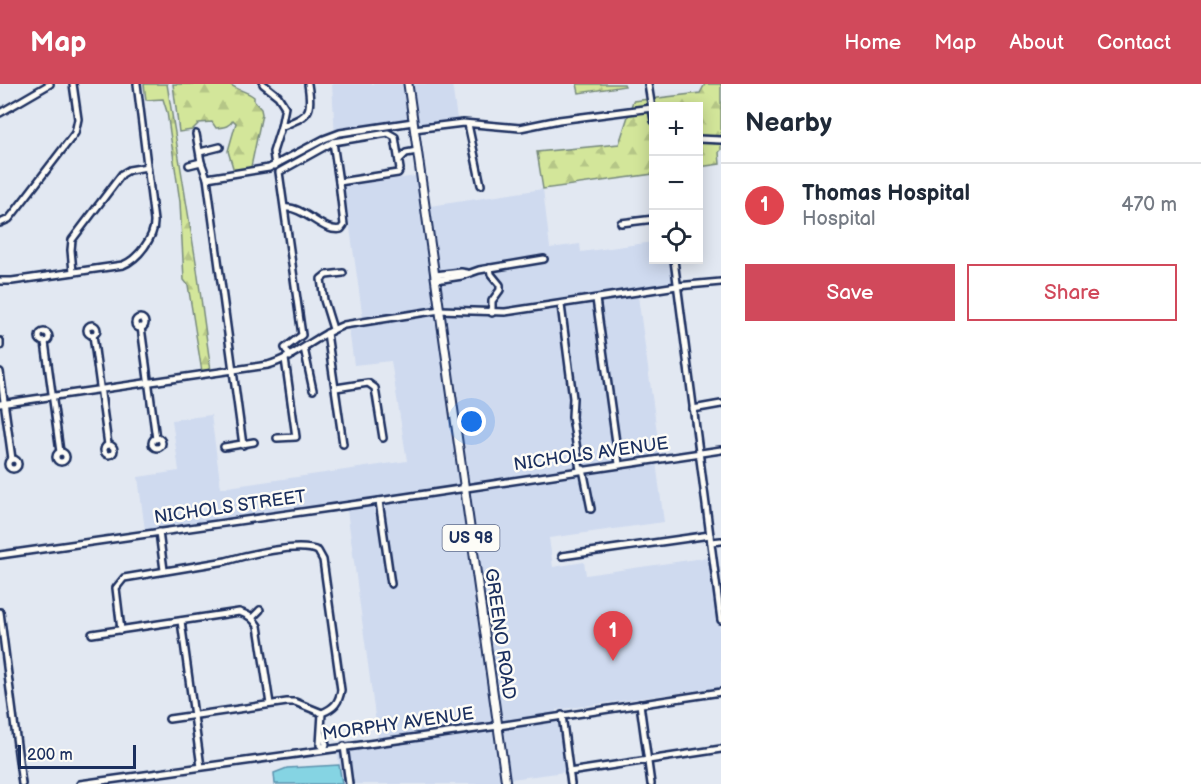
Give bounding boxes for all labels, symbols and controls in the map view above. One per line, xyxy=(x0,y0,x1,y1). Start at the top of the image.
text: Map xyxy=(30,26,86,59)
text: Home xyxy=(844,30,901,55)
text: Map xyxy=(934,30,976,55)
text: About xyxy=(1009,30,1064,55)
text: Contact xyxy=(1097,30,1171,55)
map controls xyxy=(649,102,703,264)
button: + xyxy=(649,102,703,156)
text: Nearby xyxy=(745,108,832,139)
button: − xyxy=(649,156,703,210)
text: Thomas Hospital xyxy=(802,180,970,207)
text: 1 xyxy=(760,193,769,217)
text: 470 m xyxy=(1121,193,1177,217)
text: Hospital xyxy=(802,207,875,231)
button: locate xyxy=(649,210,703,264)
button: Save xyxy=(745,264,955,321)
button: Share xyxy=(967,264,1177,321)
your location xyxy=(457,407,486,436)
street label: NICHOLS AVENUE xyxy=(512,433,670,475)
street label: NICHOLS STREET xyxy=(153,486,308,528)
road number: US 98 xyxy=(442,525,500,551)
street label: GREENO ROAD xyxy=(480,567,520,701)
pin: 1 xyxy=(594,612,632,661)
street label: MORPHY AVENUE xyxy=(321,703,475,745)
scale bar xyxy=(18,742,136,770)
text: 200 m xyxy=(27,746,73,765)

